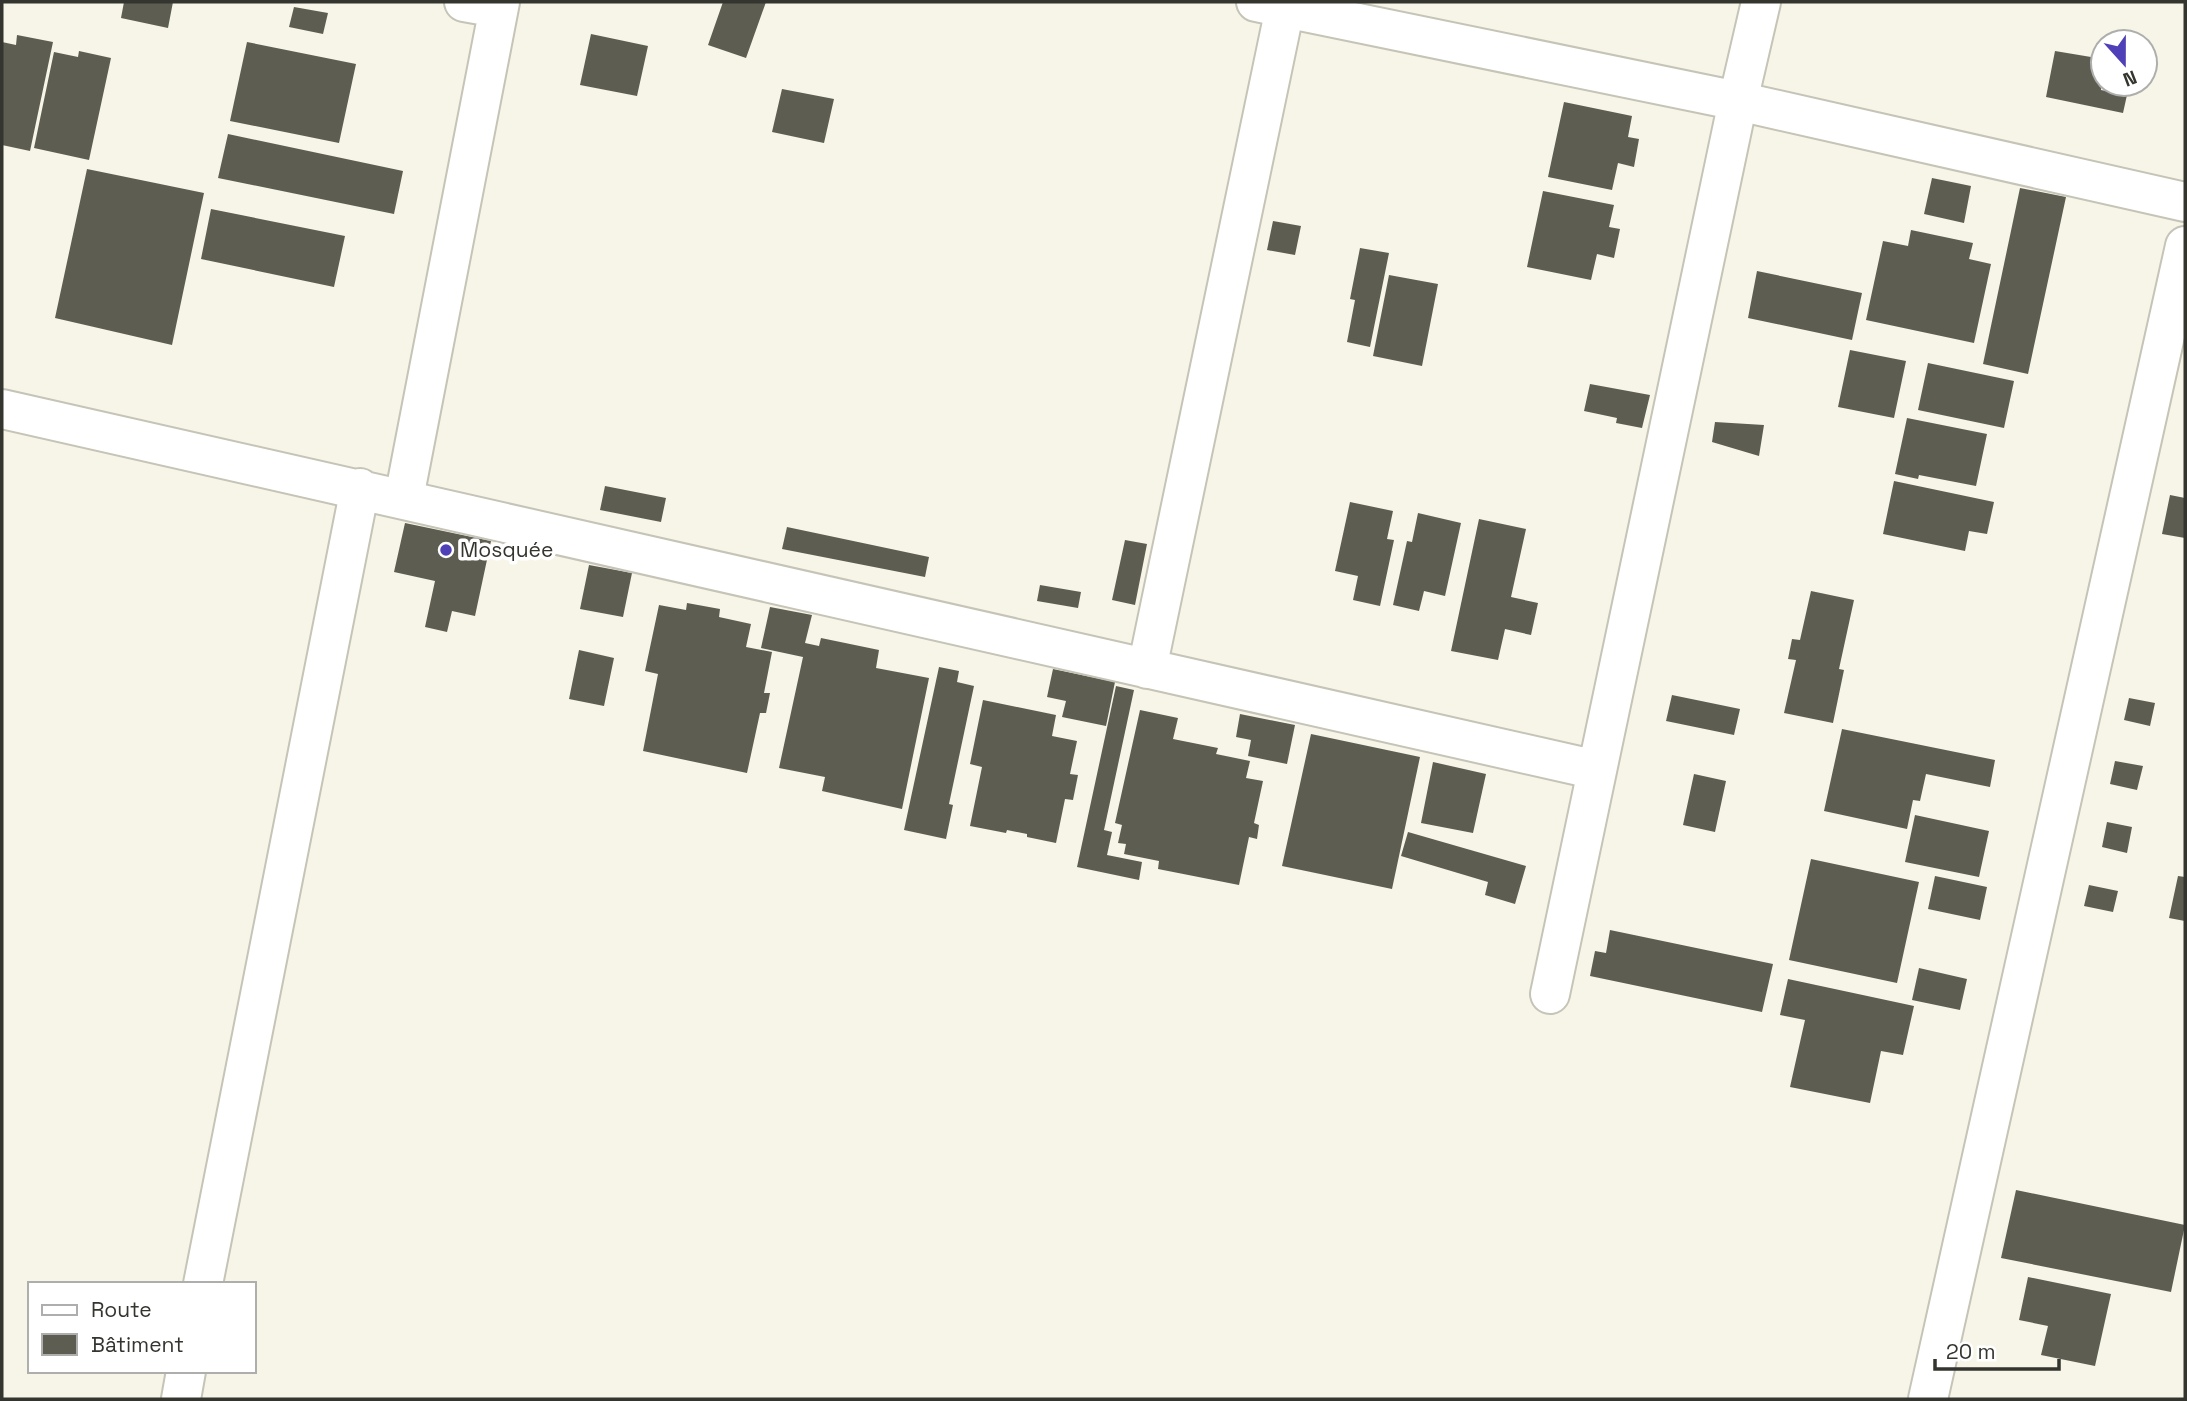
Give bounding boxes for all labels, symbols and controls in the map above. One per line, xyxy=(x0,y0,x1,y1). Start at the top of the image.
north arrow xyxy=(2089,28,2159,98)
text: N xyxy=(2119,64,2140,92)
place label: Mosquée xyxy=(460,536,553,563)
marker: Mosquée xyxy=(438,542,454,558)
legend xyxy=(28,1282,256,1373)
text: Route xyxy=(91,1296,152,1323)
scale bar xyxy=(1935,1328,2059,1372)
text: Bâtiment xyxy=(91,1331,184,1358)
text: 20 m xyxy=(1946,1338,1996,1365)

